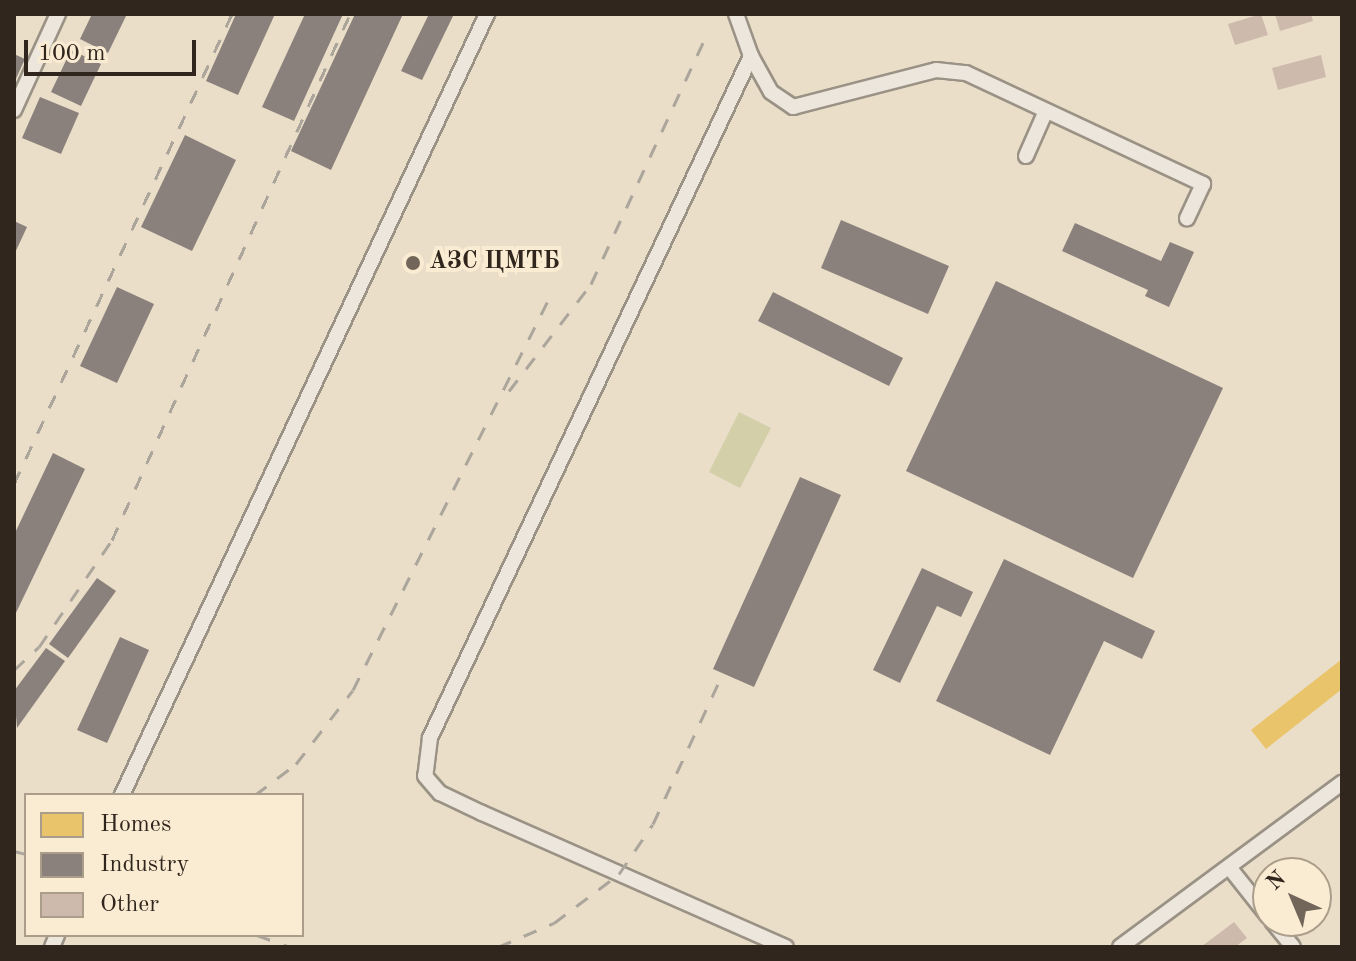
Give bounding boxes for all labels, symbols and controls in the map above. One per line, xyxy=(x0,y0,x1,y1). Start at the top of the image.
scale bar xyxy=(28,24,200,74)
text: 100 m xyxy=(38,42,106,66)
place label: АЗС ЦМТБ xyxy=(429,249,560,277)
marker: АЗС ЦМТБ xyxy=(404,254,422,272)
legend xyxy=(24,793,304,937)
text: Homes xyxy=(100,813,171,837)
text: Industry xyxy=(100,853,189,877)
north arrow xyxy=(1252,857,1332,937)
text: N xyxy=(1263,867,1290,895)
text: Other xyxy=(100,893,159,917)

